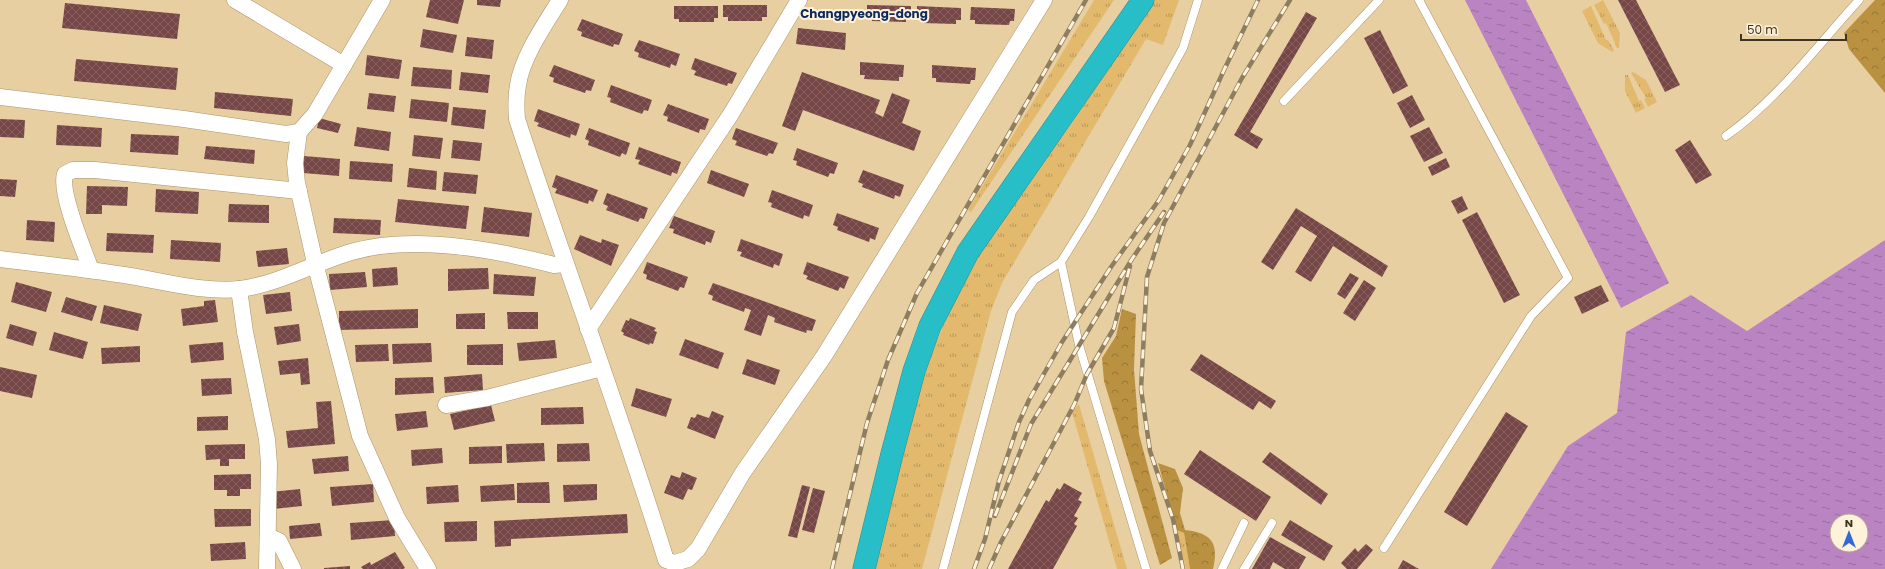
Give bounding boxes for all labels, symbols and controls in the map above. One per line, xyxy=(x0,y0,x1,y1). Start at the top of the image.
district label: Changpyeong-dong xyxy=(800,5,928,22)
scale bar xyxy=(1741,16,1846,42)
text: 50 m xyxy=(1747,21,1778,38)
north arrow xyxy=(1829,513,1869,553)
text: N xyxy=(1845,515,1853,531)

